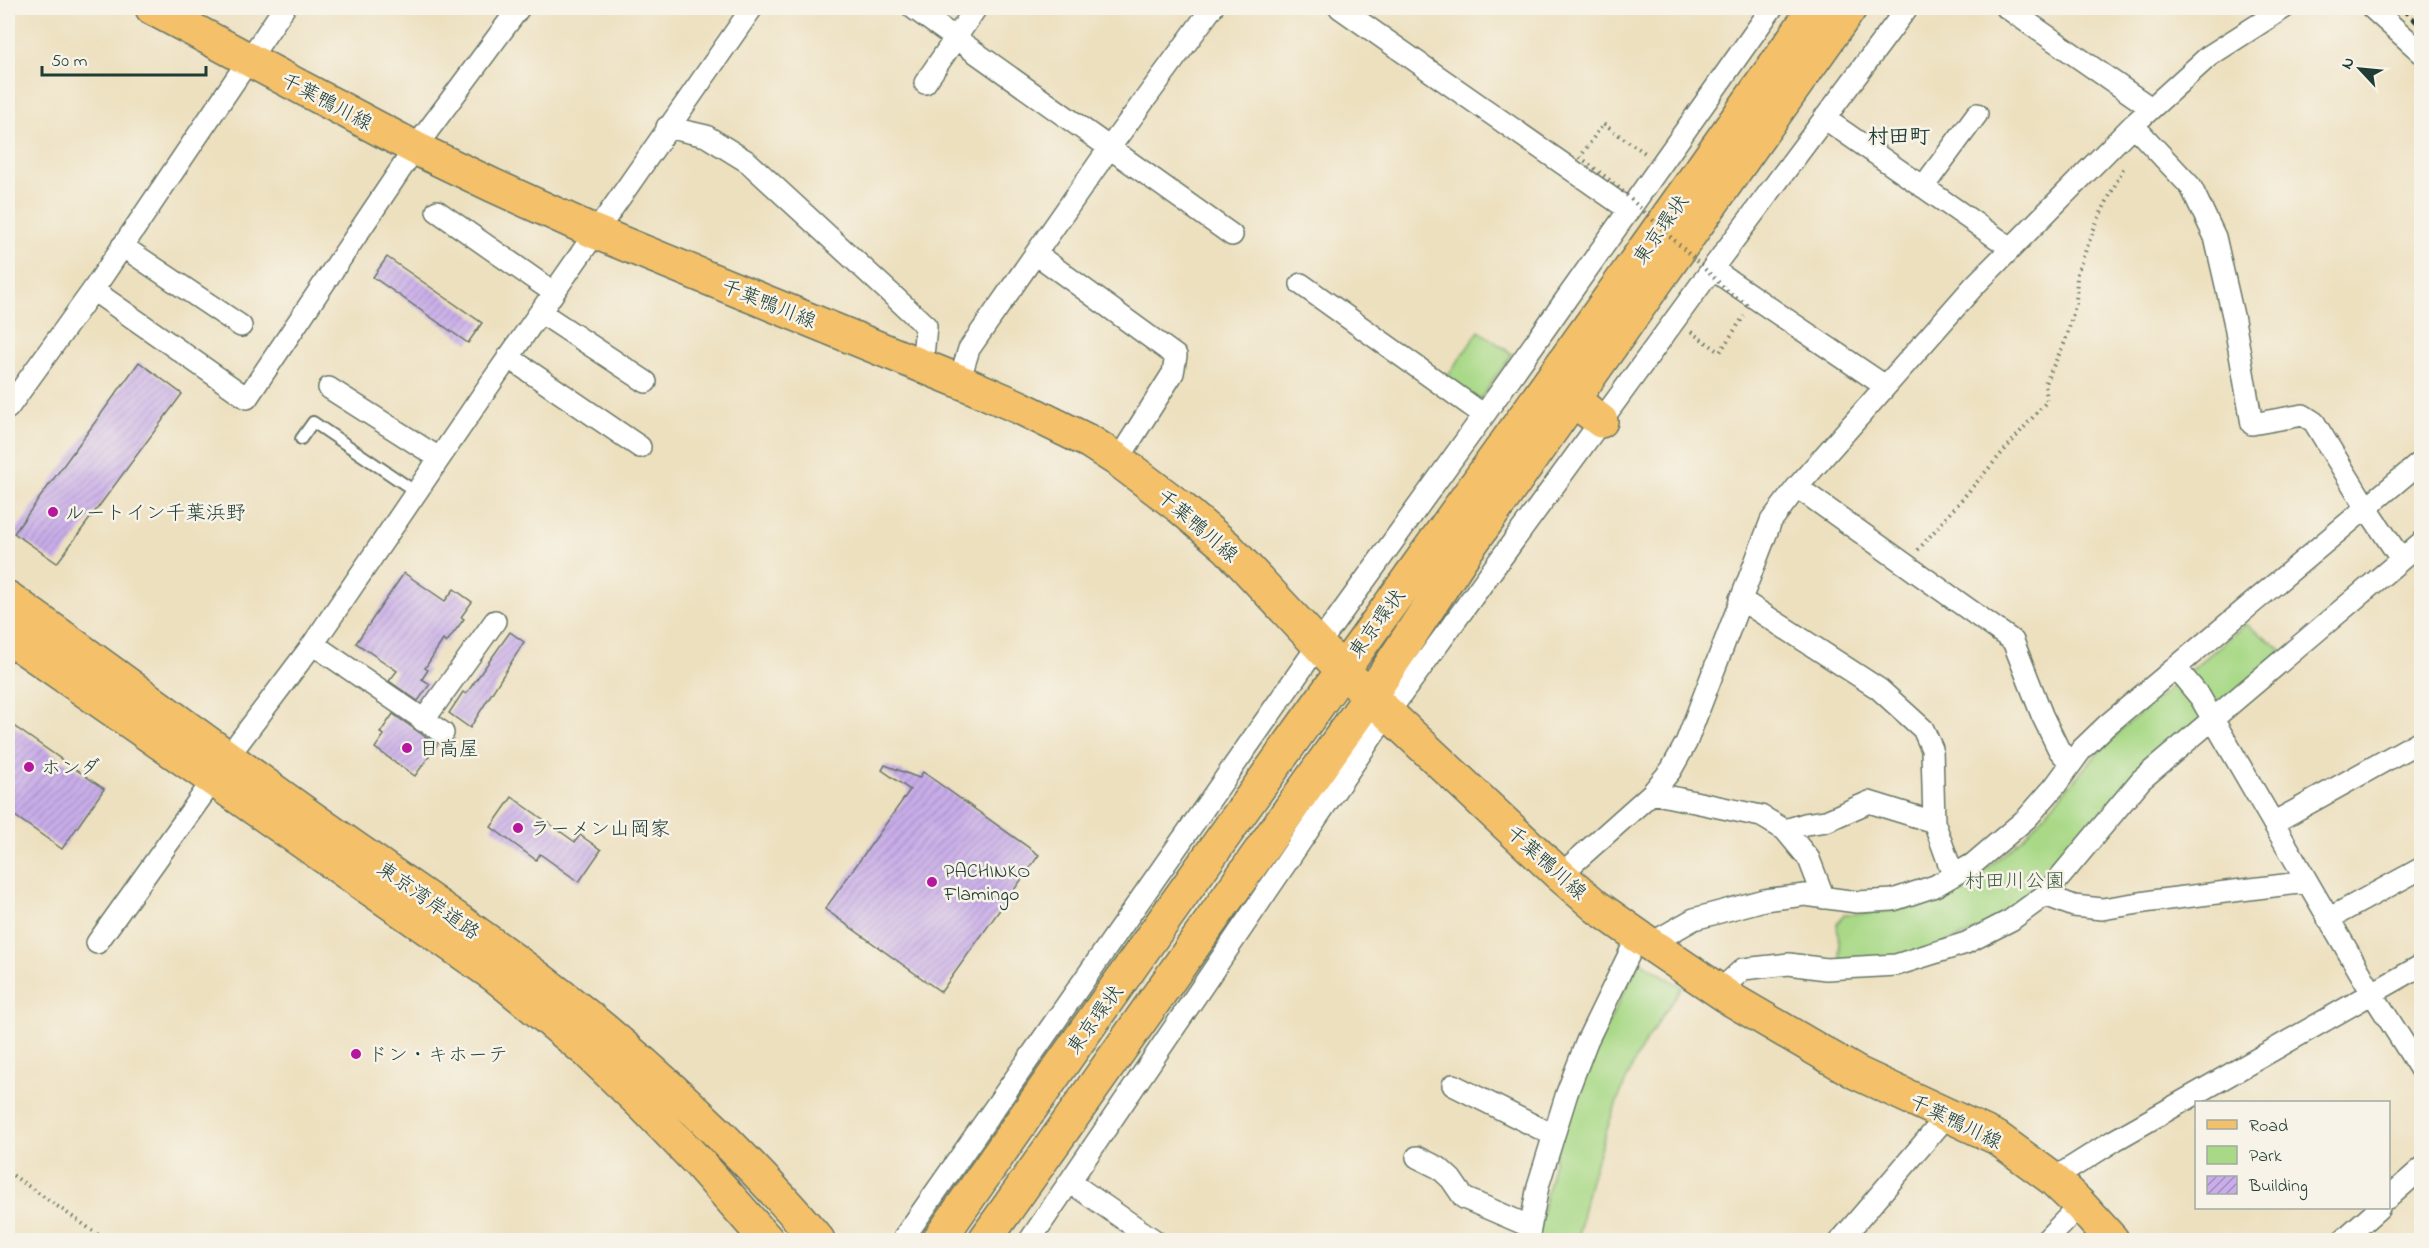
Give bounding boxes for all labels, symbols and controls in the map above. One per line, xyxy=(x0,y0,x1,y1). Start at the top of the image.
scale bar xyxy=(42,39,206,77)
north arrow xyxy=(2330,39,2390,99)
text: 50 m xyxy=(51,49,88,75)
text: N xyxy=(2335,53,2362,73)
street label: 千葉鴨川線 xyxy=(275,67,377,139)
district label: 村田町 xyxy=(1868,123,1931,153)
street label: 東京環状 xyxy=(1627,189,1697,272)
street label: 千葉鴨川線 xyxy=(716,273,820,337)
street label: 千葉鴨川線 xyxy=(1149,483,1244,571)
place label: ルートイン千葉浜野 xyxy=(65,500,246,529)
marker: ルートイン千葉浜野 xyxy=(46,505,60,519)
street label: 東京環状 xyxy=(1343,584,1413,665)
place label: 日高屋 xyxy=(419,736,479,765)
marker: 日高屋 xyxy=(400,741,414,755)
place label: ホンダ xyxy=(41,755,100,784)
marker: ホンダ xyxy=(22,760,36,774)
place label: ラーメン山岡家 xyxy=(530,816,670,845)
street label: 千葉鴨川線 xyxy=(1498,820,1592,908)
marker: ラーメン山岡家 xyxy=(511,821,525,835)
street label: 東京湾岸道路 xyxy=(370,856,485,948)
place label: PACHINKO Flamingo xyxy=(943,858,1030,911)
park label: 村田川公園 xyxy=(1965,868,2065,897)
marker: PACHINKO Flamingo xyxy=(925,875,939,889)
street label: 東京環状 xyxy=(1061,980,1131,1061)
place label: ドン・キホーテ xyxy=(368,1042,508,1071)
marker: ドン・キホーテ xyxy=(349,1047,363,1061)
street label: 千葉鴨川線 xyxy=(1904,1088,2006,1158)
legend xyxy=(2195,1101,2390,1209)
text: Road xyxy=(2249,1114,2288,1140)
text: Park xyxy=(2249,1144,2282,1170)
text: Building xyxy=(2248,1174,2308,1201)

